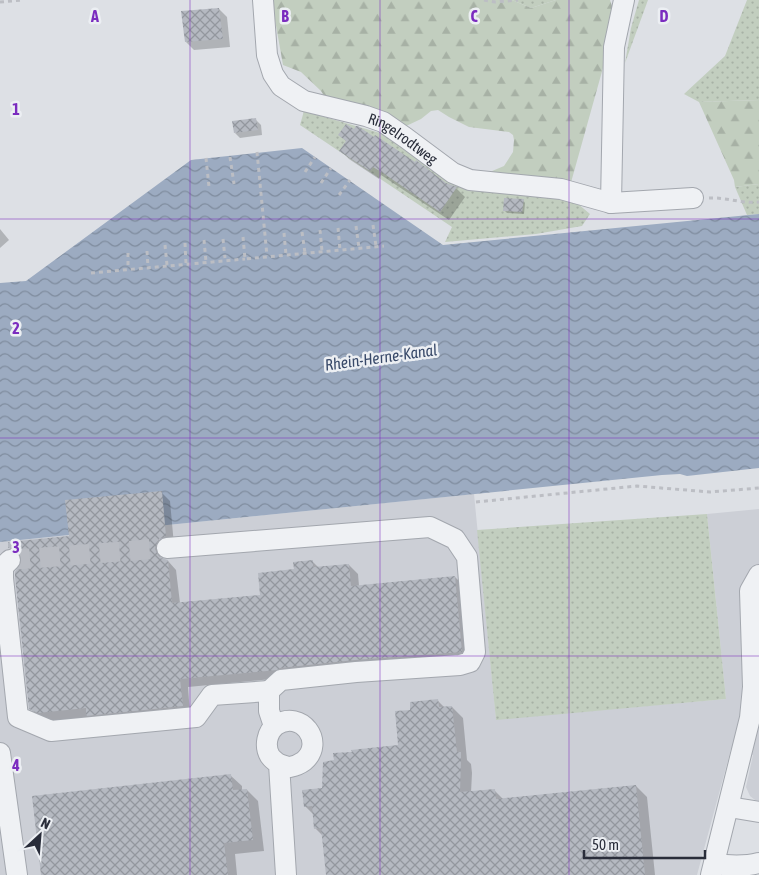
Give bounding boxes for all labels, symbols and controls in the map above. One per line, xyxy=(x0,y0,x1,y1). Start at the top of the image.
text: A xyxy=(90,7,99,25)
text: B xyxy=(281,7,289,25)
text: C xyxy=(470,7,478,25)
text: D xyxy=(660,7,669,25)
text: 1 xyxy=(12,100,20,118)
street label: Ringelrodtweg xyxy=(366,109,441,167)
text: 2 xyxy=(12,319,20,337)
water label: Rhein-Herne-Kanal xyxy=(324,340,438,374)
text: 3 xyxy=(12,538,20,556)
text: 4 xyxy=(11,756,20,774)
north arrow xyxy=(15,810,65,860)
text: N xyxy=(38,814,53,832)
scale bar xyxy=(584,828,705,860)
text: 50 m xyxy=(592,836,619,853)

